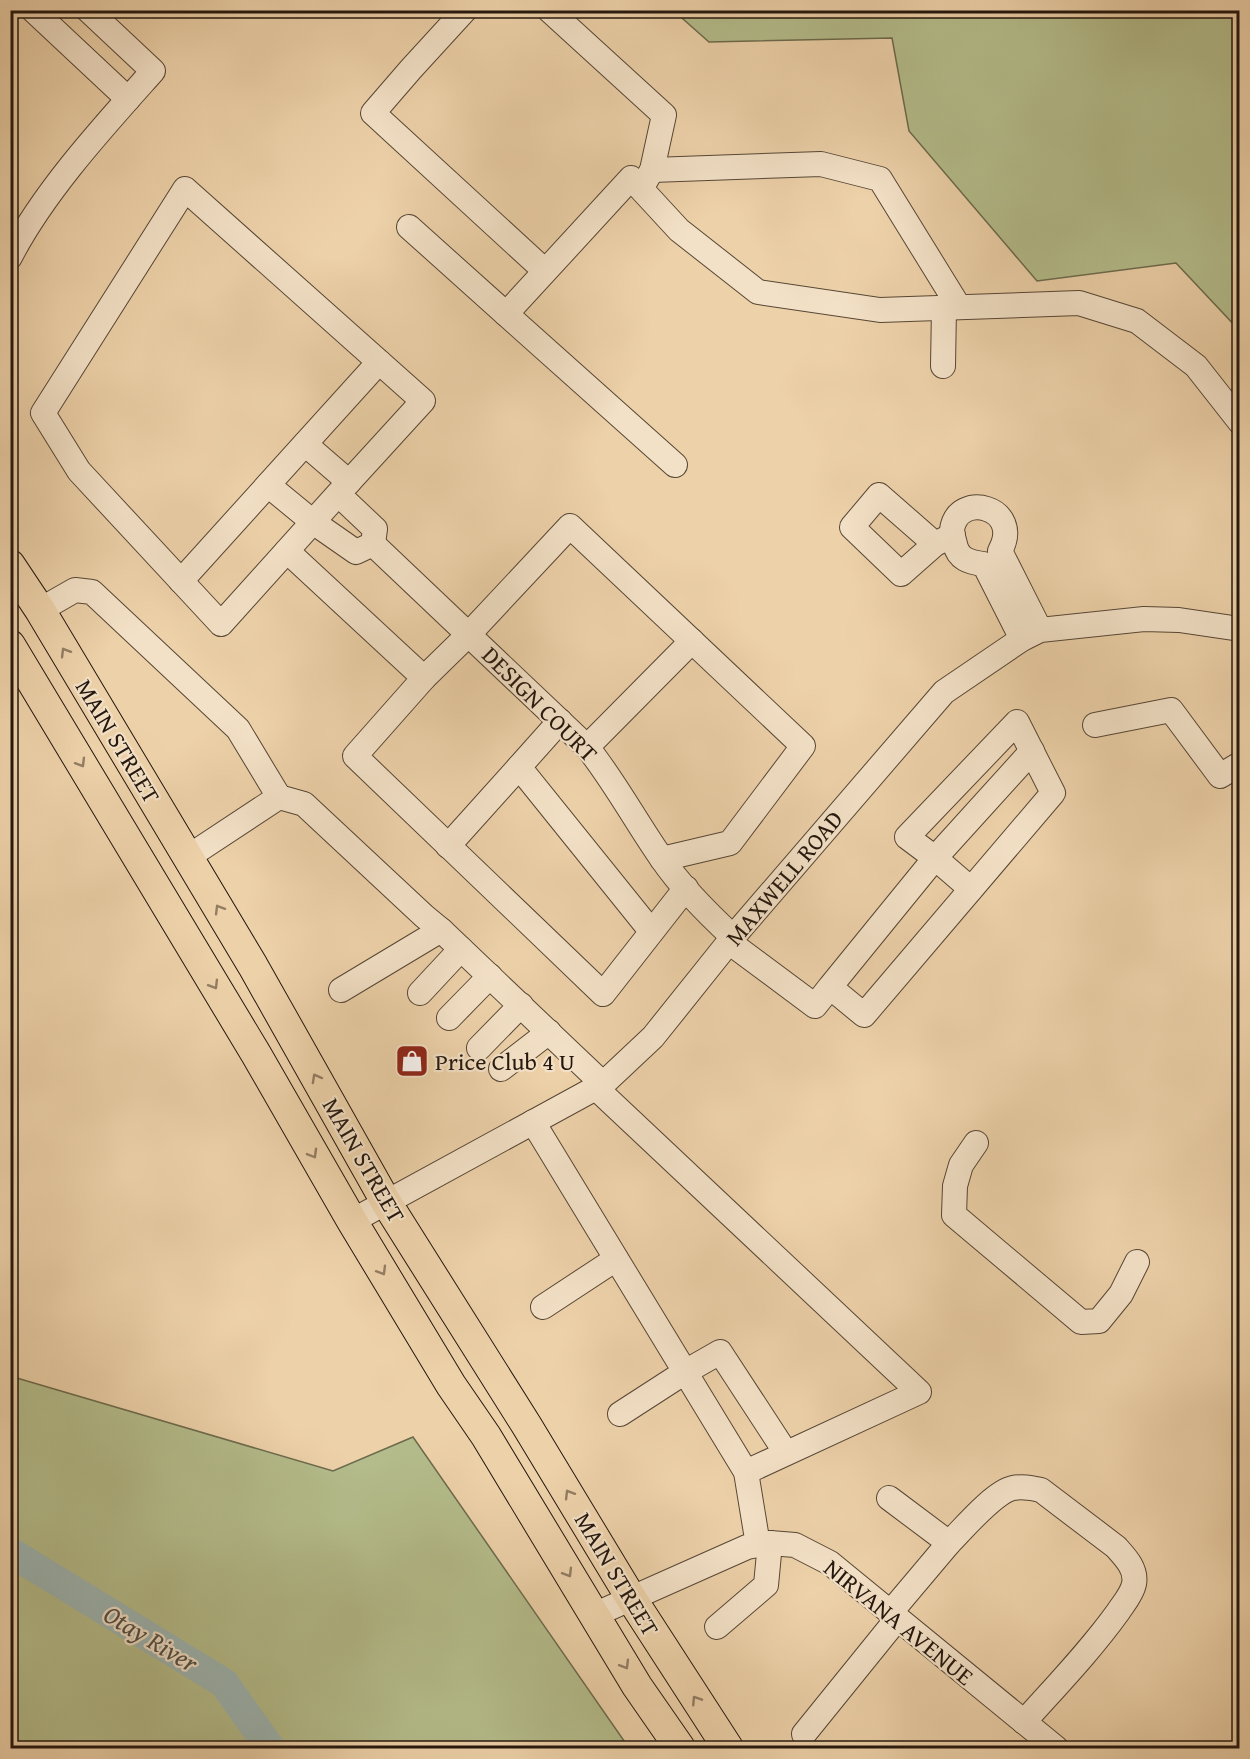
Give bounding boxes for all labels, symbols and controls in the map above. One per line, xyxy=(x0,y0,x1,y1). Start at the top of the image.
street label: DESIGN COURT xyxy=(474,638,606,770)
one-way arrow xyxy=(61,648,72,658)
street label: MAIN STREET xyxy=(67,672,169,810)
one-way arrow xyxy=(74,757,86,767)
street label: MAXWELL ROAD xyxy=(717,803,851,953)
one-way arrow xyxy=(215,905,226,915)
one-way arrow xyxy=(206,979,218,989)
shop icon: Price Club 4 U xyxy=(394,1043,430,1079)
place label: Price Club 4 U xyxy=(435,1044,575,1079)
one-way arrow xyxy=(312,1074,323,1084)
street label: MAIN STREET xyxy=(314,1091,414,1229)
one-way arrow xyxy=(306,1148,317,1158)
one-way arrow xyxy=(374,1265,386,1275)
one-way arrow xyxy=(564,1490,576,1500)
street label: MAIN STREET xyxy=(566,1505,668,1643)
street label: NIRVANA AVENUE xyxy=(817,1551,981,1693)
one-way arrow xyxy=(560,1567,572,1577)
water label: Otay River xyxy=(96,1594,207,1682)
one-way arrow xyxy=(617,1659,629,1669)
one-way arrow xyxy=(692,1695,703,1706)

